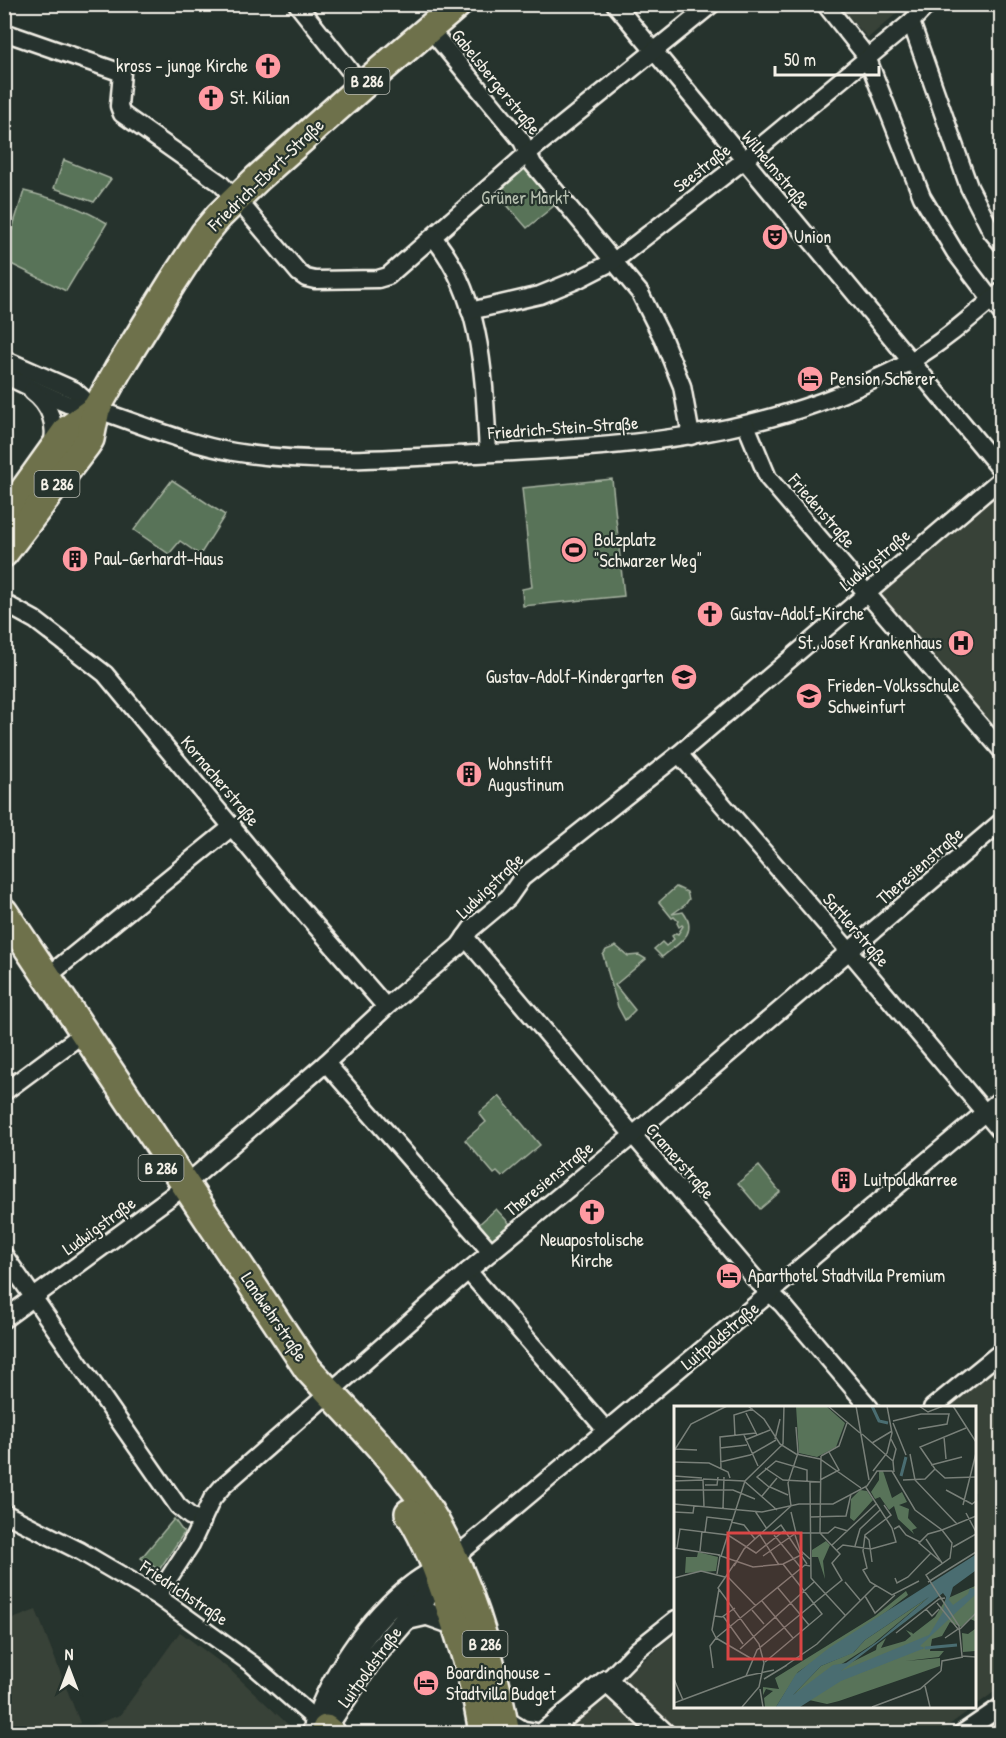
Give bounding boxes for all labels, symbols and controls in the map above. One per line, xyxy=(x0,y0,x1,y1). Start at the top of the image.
street label: Gabelsbergerstraße xyxy=(446,24,547,140)
scale bar xyxy=(775,39,878,77)
text: 50 m xyxy=(784,47,816,72)
church icon: kross - junge Kirche xyxy=(253,51,283,81)
place label: kross - junge Kirche xyxy=(116,53,248,78)
road number: B 286 xyxy=(344,68,389,94)
church icon: St. Kilian xyxy=(196,83,226,113)
place label: St. Kilian xyxy=(230,85,290,110)
street label: Friedrich-Ebert-Straße xyxy=(201,113,329,237)
street label: Wilhelmstraße xyxy=(736,125,817,214)
street label: Seestraße xyxy=(668,137,736,198)
park label: Grüner Markt xyxy=(481,185,570,210)
theatre icon: Union xyxy=(760,222,790,252)
place label: Union xyxy=(794,224,831,249)
hotel icon: Pension Scherer xyxy=(795,364,825,394)
place label: Pension Scherer xyxy=(830,366,936,391)
street label: Friedrich-Stein-Straße xyxy=(486,410,639,445)
street label: Friedenstraße xyxy=(782,467,862,553)
road number: B 286 xyxy=(34,471,80,497)
street label: Ludwigstraße xyxy=(834,523,915,597)
place label: Bolzplatz "Schwarzer Weg" xyxy=(594,527,702,573)
sports icon: Bolzplatz "Schwarzer Weg" xyxy=(559,535,589,565)
building icon: Paul-Gerhardt-Haus xyxy=(60,544,90,574)
place label: Paul-Gerhardt-Haus xyxy=(94,546,223,571)
church icon: Gustav-Adolf-Kirche xyxy=(695,599,725,629)
place label: Gustav-Adolf-Kirche xyxy=(730,601,864,626)
hospital icon: St. Josef Krankenhaus xyxy=(946,628,976,658)
place label: St. Josef Krankenhaus xyxy=(798,630,942,655)
school or university icon: Gustav-Adolf-Kindergarten xyxy=(669,662,699,692)
place label: Gustav-Adolf-Kindergarten xyxy=(486,664,664,689)
place label: Frieden-Volksschule Schweinfurt xyxy=(827,673,960,719)
school or university icon: Frieden-Volksschule Schweinfurt xyxy=(794,681,824,711)
street label: Kornacherstraße xyxy=(175,730,266,831)
place label: Wohnstift Augustinum xyxy=(488,751,564,797)
building icon: Wohnstift Augustinum xyxy=(454,759,484,789)
street label: Theresienstraße xyxy=(871,821,968,910)
street label: Ludwigstraße xyxy=(450,847,529,924)
street label: Sattlerstraße xyxy=(817,887,895,972)
street label: Cramerstraße xyxy=(640,1117,721,1204)
street label: Theresienstraße xyxy=(499,1135,598,1222)
road number: B 286 xyxy=(138,1155,184,1181)
building icon: Luitpoldkarree xyxy=(829,1165,859,1195)
place label: Luitpoldkarree xyxy=(864,1167,958,1192)
street label: Ludwigstraße xyxy=(57,1190,140,1261)
church icon: Neuapostolische Kirche xyxy=(577,1197,607,1227)
place label: Neuapostolische Kirche xyxy=(540,1227,644,1273)
hotel icon: Aparthotel Stadtvilla Premium xyxy=(714,1261,744,1291)
place label: Aparthotel Stadtvilla Premium xyxy=(748,1263,945,1288)
street label: Landwehrstraße xyxy=(235,1267,313,1366)
street label: Luitpoldstraße xyxy=(675,1296,764,1376)
inset map xyxy=(674,1406,976,1708)
street label: Friedrichstraße xyxy=(135,1553,233,1631)
street label: Luitpoldstraße xyxy=(332,1621,408,1712)
road number: B 286 xyxy=(462,1631,508,1657)
north arrow xyxy=(39,1639,99,1699)
text: N xyxy=(65,1643,74,1665)
place label: Boardinghouse - Stadtvilla Budget xyxy=(446,1660,556,1706)
hotel icon: Boardinghouse - Stadtvilla Budget xyxy=(411,1668,441,1698)

